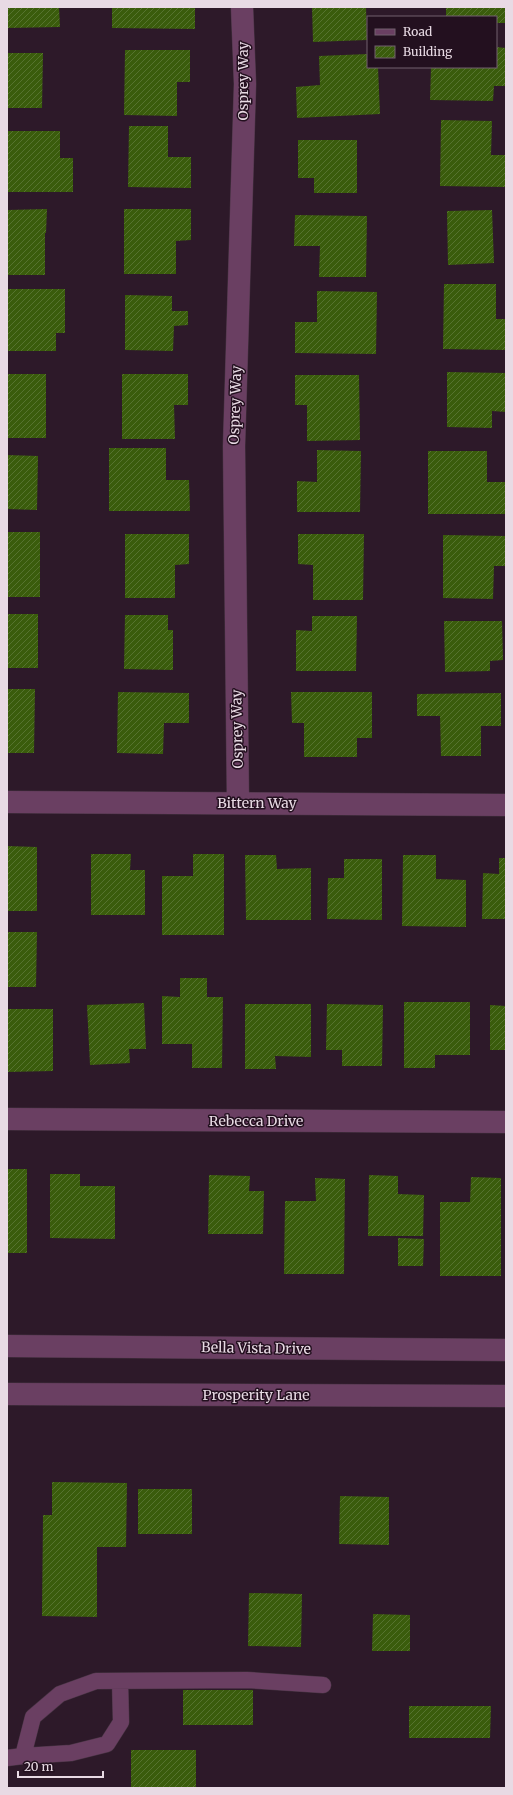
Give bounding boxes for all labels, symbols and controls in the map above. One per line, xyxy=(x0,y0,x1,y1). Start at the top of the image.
legend xyxy=(367,16,497,68)
text: Road xyxy=(403,24,432,39)
street label: Osprey Way xyxy=(234,41,252,121)
text: Building xyxy=(403,44,453,59)
street label: Osprey Way xyxy=(225,364,245,445)
street label: Osprey Way xyxy=(227,688,247,769)
street label: Bittern Way xyxy=(217,794,298,812)
street label: Rebecca Drive xyxy=(209,1112,303,1130)
street label: Bella Vista Drive xyxy=(201,1338,311,1358)
street label: Prosperity Lane xyxy=(203,1386,310,1404)
scale bar xyxy=(18,1753,103,1779)
text: 20 m xyxy=(24,1759,53,1774)

